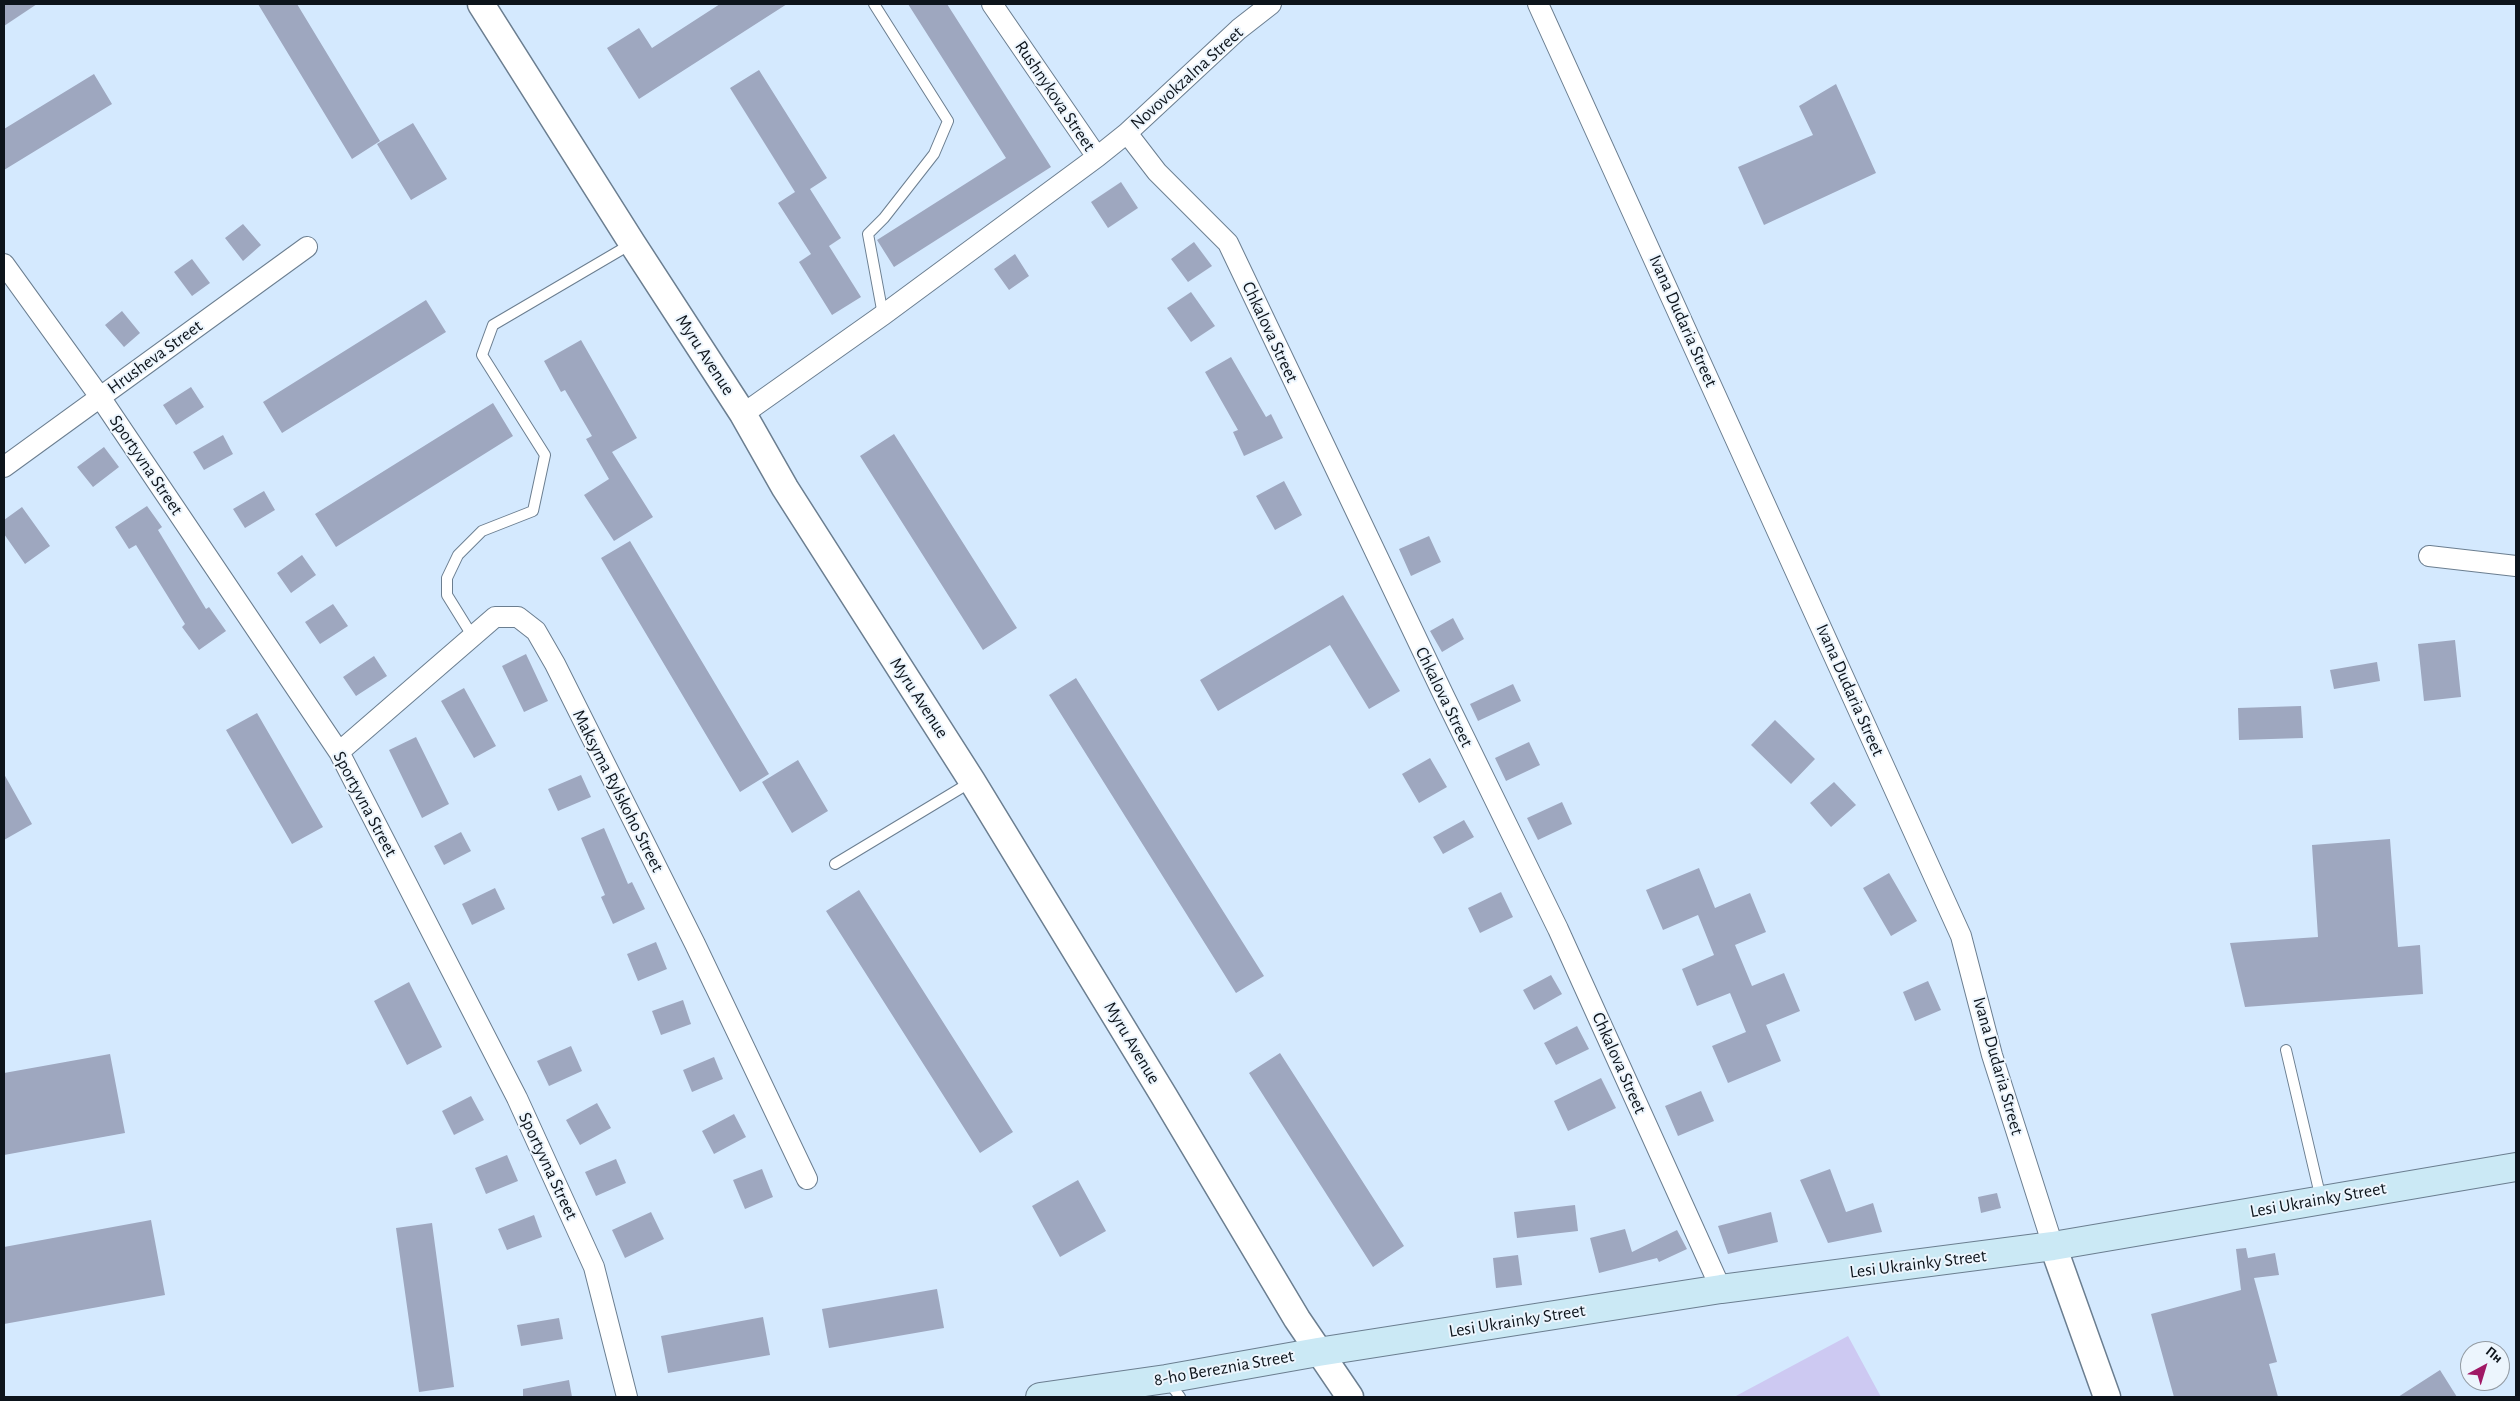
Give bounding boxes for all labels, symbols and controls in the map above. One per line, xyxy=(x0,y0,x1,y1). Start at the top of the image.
street label: Novovokzalna Street xyxy=(1126,22,1248,134)
street label: Rushnykova Street xyxy=(1010,37,1100,155)
street label: Ivana Dudaria Street xyxy=(1644,252,1722,390)
street label: Chkalova Street xyxy=(1237,278,1303,386)
street label: Myru Avenue xyxy=(671,311,739,399)
street label: Hrusheva Street xyxy=(103,315,207,399)
street label: Sportyvna Street xyxy=(105,411,187,519)
street label: Ivana Dudaria Street xyxy=(1811,621,1889,759)
street label: Chkalova Street xyxy=(1410,643,1478,751)
street label: Myru Avenue xyxy=(885,654,953,742)
street label: Maksyma Rylskoho Street xyxy=(568,706,668,876)
street label: Sportyvna Street xyxy=(328,748,402,860)
street label: Ivana Dudaria Street xyxy=(1968,995,2028,1137)
street label: Myru Avenue xyxy=(1099,998,1165,1088)
street label: Chkalova Street xyxy=(1587,1009,1651,1117)
street label: Sportyvna Street xyxy=(514,1109,582,1223)
street label: Lesi Ukrainky Street xyxy=(2248,1177,2388,1223)
street label: Lesi Ukrainky Street xyxy=(1848,1245,1988,1283)
street label: Lesi Ukrainky Street xyxy=(1447,1300,1587,1342)
north arrow xyxy=(2460,1341,2510,1391)
text: Пн xyxy=(2483,1344,2505,1366)
street label: 8-ho Bereznia Street xyxy=(1152,1345,1296,1391)

